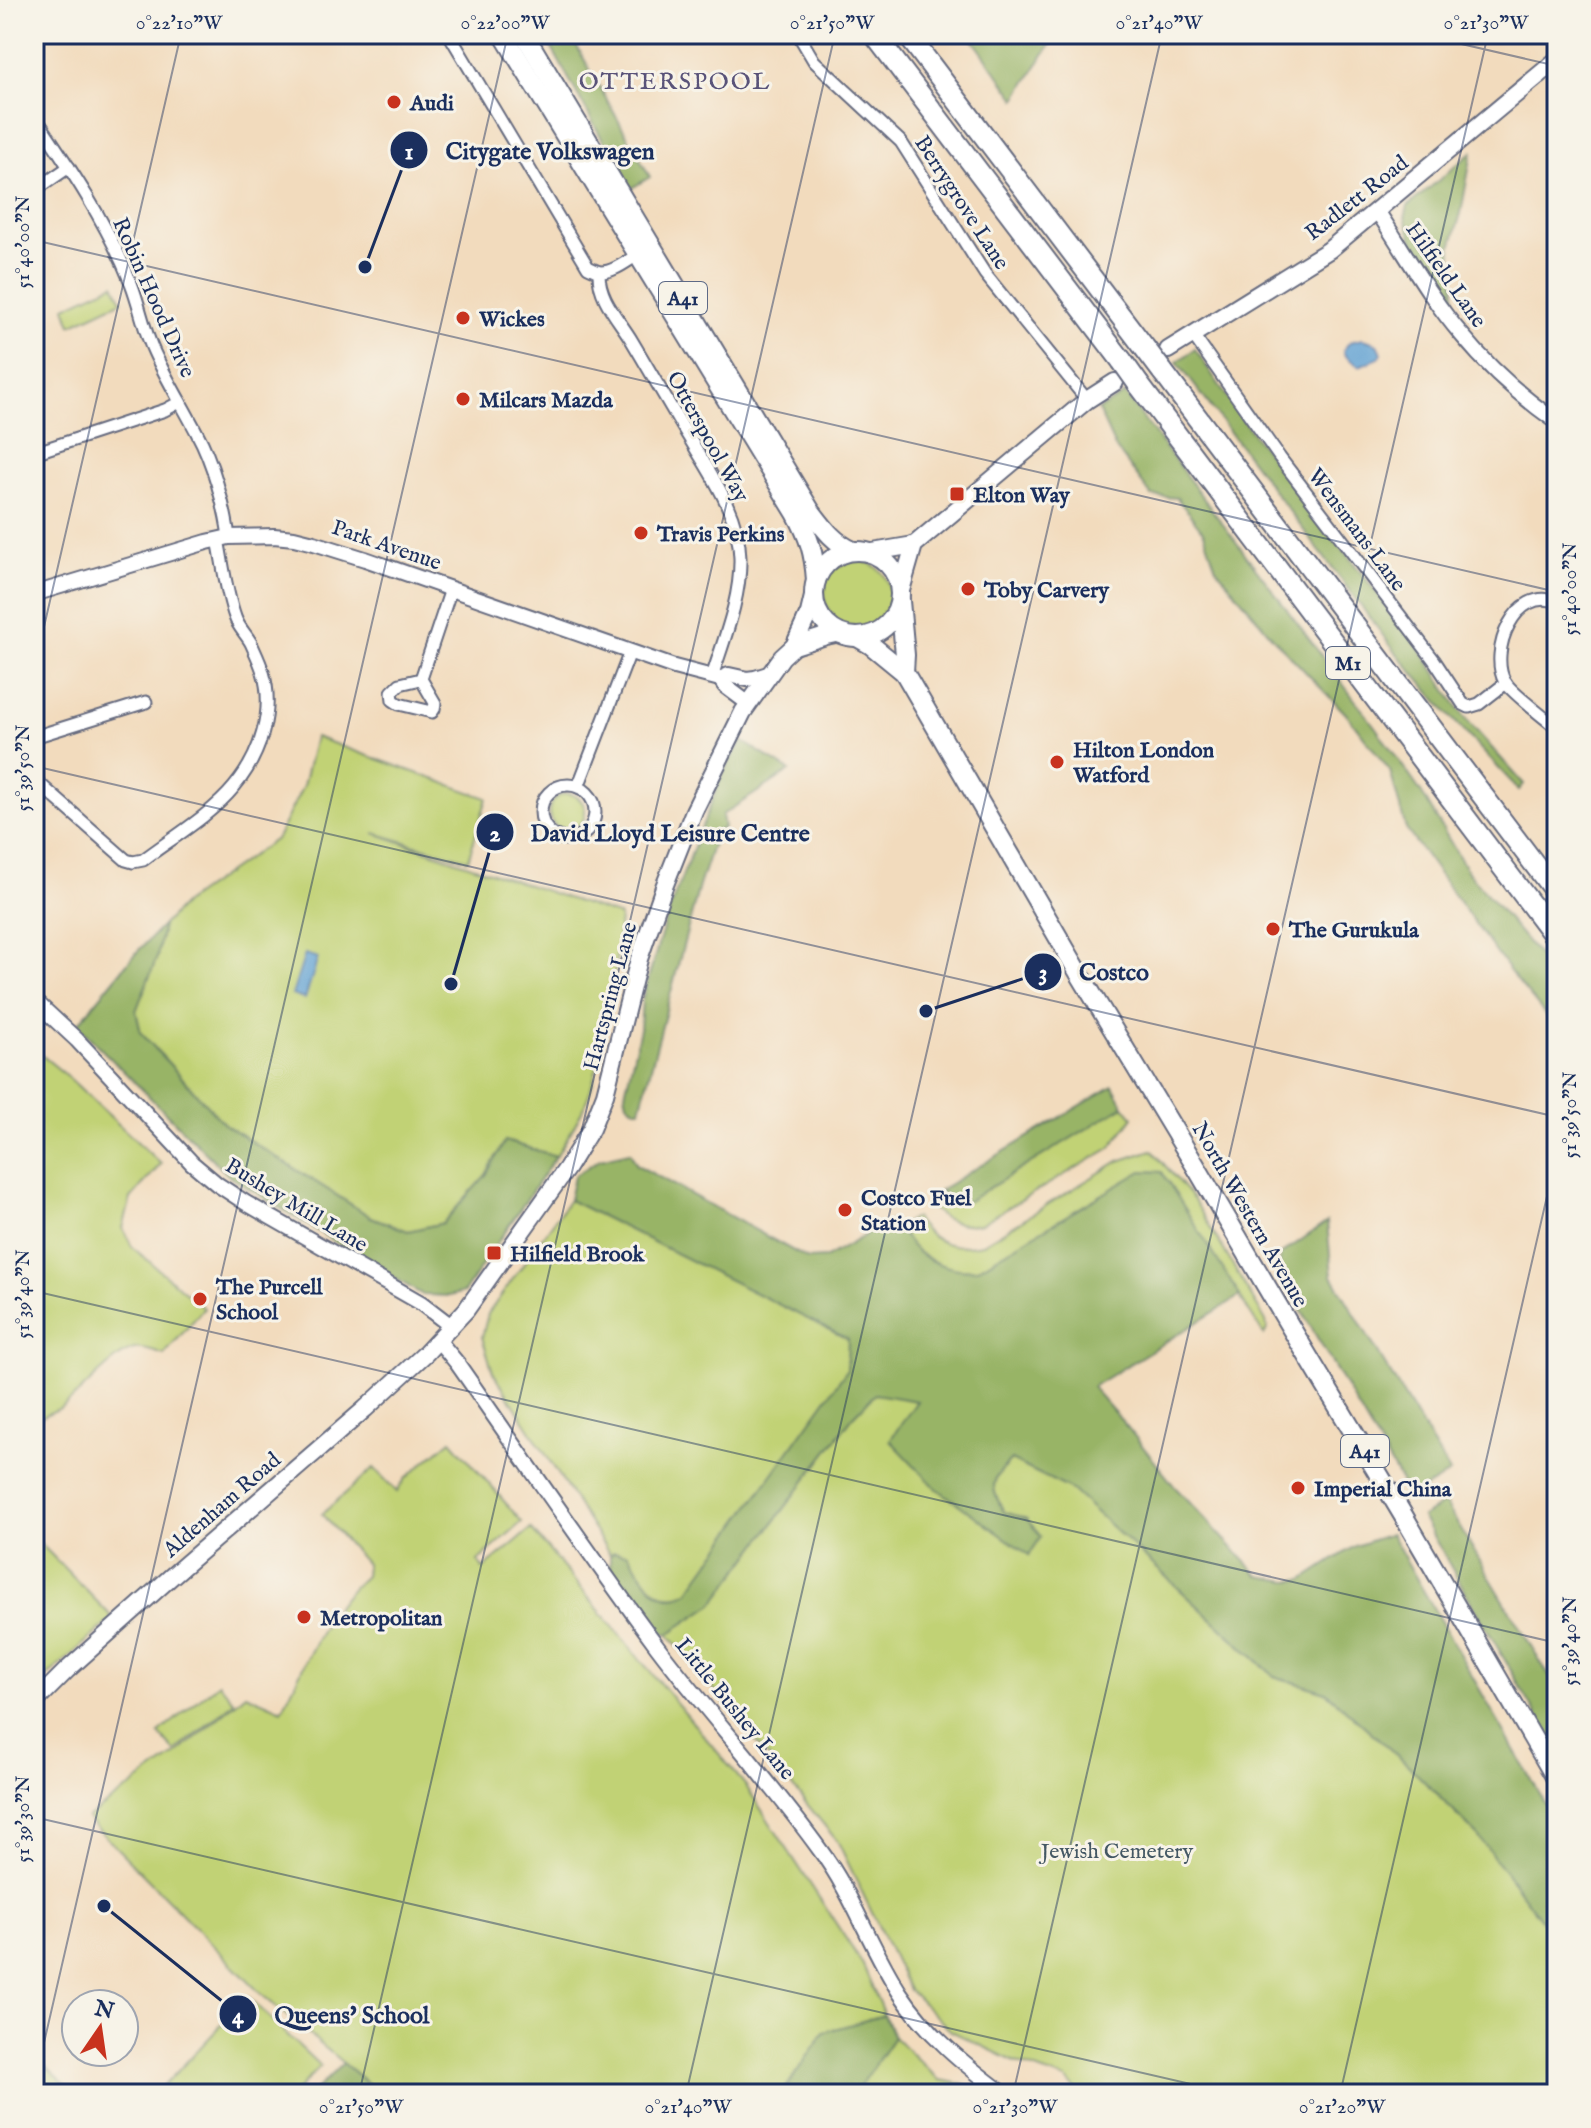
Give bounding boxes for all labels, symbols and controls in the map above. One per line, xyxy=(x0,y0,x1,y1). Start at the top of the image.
text: 0°22'10"W xyxy=(136,11,223,36)
text: 0°22'00"W xyxy=(460,11,550,36)
text: 0°21'50"W xyxy=(790,11,875,36)
text: 0°21'40"W xyxy=(1115,11,1203,36)
text: 0°21'30"W xyxy=(1444,11,1529,36)
district label: OTTERSPOOL xyxy=(579,67,771,98)
place label: Audi xyxy=(409,90,454,118)
marker: Audi xyxy=(385,93,403,111)
callout: Citygate Volkswagen xyxy=(389,126,670,174)
street label: Berrygrove Lane xyxy=(908,131,1015,275)
text: 1 xyxy=(405,137,414,168)
text: Citygate Volkswagen xyxy=(446,137,655,168)
street label: Radlett Road xyxy=(1300,149,1415,248)
text: 51°40'00"N xyxy=(11,195,36,289)
street label: Robin Hood Drive xyxy=(105,213,201,382)
street label: Hilfield Lane xyxy=(1399,217,1492,334)
road number: A41 xyxy=(659,282,707,314)
place label: Wickes xyxy=(478,306,545,334)
marker: Wickes xyxy=(454,309,472,327)
street label: Otterspool Way xyxy=(660,367,755,507)
place label: Milcars Mazda xyxy=(479,387,613,415)
marker: Milcars Mazda xyxy=(454,390,472,408)
street label: Wensmans Lane xyxy=(1301,463,1412,597)
place label: Elton Way xyxy=(973,482,1071,510)
marker: Elton Way xyxy=(948,485,966,503)
street label: Park Avenue xyxy=(328,514,445,578)
place label: Travis Perkins xyxy=(656,521,785,549)
marker: Travis Perkins xyxy=(632,524,650,542)
text: 51°40'00"N xyxy=(1558,542,1583,636)
place label: Toby Carvery xyxy=(983,577,1110,605)
marker: Toby Carvery xyxy=(959,580,977,598)
road number: M1 xyxy=(1326,647,1370,679)
text: 51°39'50"N xyxy=(11,725,36,811)
place label: Hilton London Watford xyxy=(1072,737,1214,790)
marker: Hilton London Watford xyxy=(1048,753,1066,771)
callout: David Lloyd Leisure Centre xyxy=(475,808,826,856)
text: 2 xyxy=(489,819,501,850)
text: David Lloyd Leisure Centre xyxy=(530,819,810,850)
place label: The Gurukula xyxy=(1288,917,1419,945)
street label: Hartspring Lane xyxy=(578,919,644,1074)
marker: The Gurukula xyxy=(1264,920,1282,938)
callout: Costco xyxy=(1023,948,1165,996)
text: 3 xyxy=(1039,958,1047,989)
text: Costco xyxy=(1079,958,1149,989)
text: 51°39'50"N xyxy=(1558,1072,1583,1158)
street label: North Western Avenue xyxy=(1185,1117,1314,1313)
street label: Bushey Mill Lane xyxy=(220,1152,372,1259)
place label: Costco Fuel Station xyxy=(861,1185,972,1238)
marker: Costco Fuel Station xyxy=(836,1201,854,1219)
place label: Hilfield Brook xyxy=(510,1241,645,1269)
marker: Hilfield Brook xyxy=(485,1244,503,1262)
text: 51°39'40"N xyxy=(11,1249,36,1339)
place label: The Purcell School xyxy=(215,1274,323,1327)
marker: The Purcell School xyxy=(191,1290,209,1308)
road number: A41 xyxy=(1341,1435,1389,1467)
street label: Aldenham Road xyxy=(157,1447,287,1565)
place label: Imperial China xyxy=(1314,1476,1452,1504)
marker: Imperial China xyxy=(1289,1479,1307,1497)
text: 51°39'40"N xyxy=(1558,1596,1583,1686)
place label: Metropolitan xyxy=(320,1605,443,1633)
marker: Metropolitan xyxy=(295,1608,313,1626)
street label: Little Bushey Lane xyxy=(668,1632,801,1786)
text: 51°39'30"N xyxy=(11,1775,36,1863)
park label: Jewish Cemetery xyxy=(1038,1838,1193,1866)
north arrow xyxy=(60,1988,140,2068)
callout: Queens' School xyxy=(218,1990,445,2038)
text: N xyxy=(91,1994,116,2026)
text: 4 xyxy=(232,2001,245,2032)
text: Queens' School xyxy=(275,2001,430,2032)
text: 0°21'50"W xyxy=(319,2095,404,2120)
text: 0°21'40"W xyxy=(644,2095,732,2120)
text: 0°21'30"W xyxy=(973,2095,1058,2120)
text: 0°21'20"W xyxy=(1299,2095,1386,2120)

